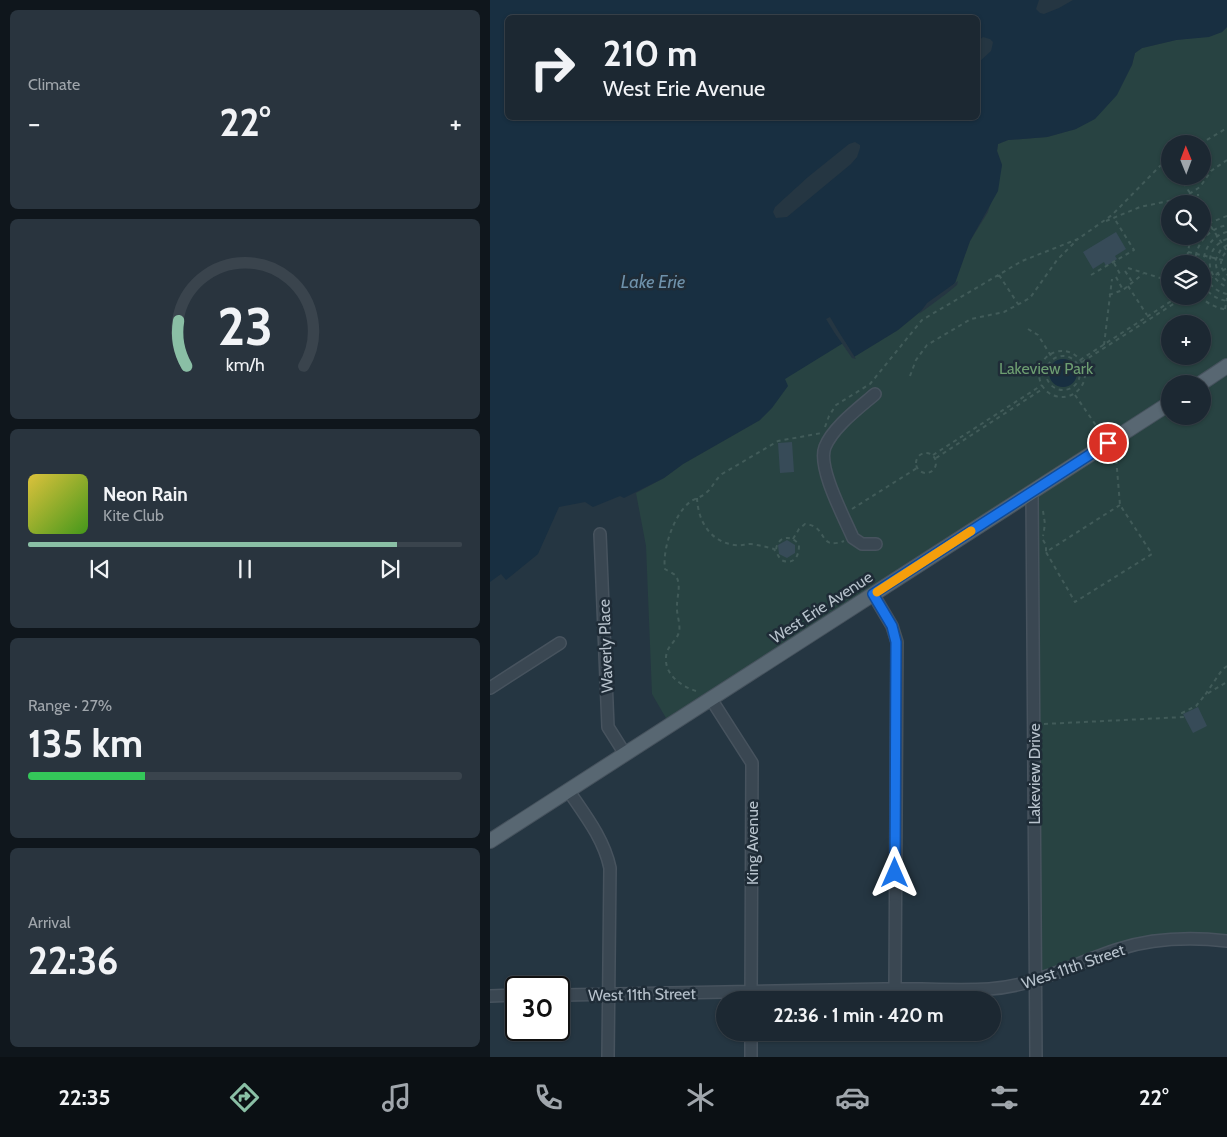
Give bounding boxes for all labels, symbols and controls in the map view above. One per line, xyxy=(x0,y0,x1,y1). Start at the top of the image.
text: 210 m xyxy=(603,32,697,75)
icon: right xyxy=(520,35,585,100)
text: Climate xyxy=(28,75,80,94)
text: West Erie Avenue xyxy=(603,75,765,102)
text: 22° xyxy=(219,99,271,146)
text: − xyxy=(28,106,40,140)
text: + xyxy=(450,106,462,140)
north arrow xyxy=(1161,135,1211,185)
map controls xyxy=(1161,135,1211,425)
button: search xyxy=(1161,195,1211,245)
button: layers xyxy=(1161,255,1211,305)
water label: Lake Erie xyxy=(621,271,685,293)
text: 23 xyxy=(217,295,273,358)
button: + xyxy=(1161,315,1211,365)
text: km/h xyxy=(225,354,265,375)
park label: Lakeview Park xyxy=(999,359,1094,378)
button: − xyxy=(1161,375,1211,425)
pin xyxy=(1087,422,1129,464)
icon: arrive xyxy=(1094,429,1122,457)
text: Neon Rain xyxy=(103,483,188,506)
text: Kite Club xyxy=(103,506,164,525)
icon: previous xyxy=(86,555,114,583)
icon: pause xyxy=(231,555,259,583)
icon: next xyxy=(376,555,404,583)
street label: West Erie Avenue xyxy=(767,567,876,648)
street label: Waverly Place xyxy=(594,599,617,693)
text: Range · 27% xyxy=(28,696,112,715)
text: 135 km xyxy=(28,720,143,767)
street label: Lakeview Drive xyxy=(1025,723,1044,825)
street label: King Avenue xyxy=(743,801,762,885)
position arrow xyxy=(868,846,920,898)
text: Arrival xyxy=(28,913,71,932)
text: 22:36 xyxy=(28,937,118,984)
street label: West 11th Street xyxy=(1019,940,1128,993)
speed limit sign: 30 xyxy=(505,976,570,1041)
street label: West 11th Street xyxy=(588,984,697,1005)
text: 22:36 · 1 min · 420 m xyxy=(773,1004,944,1027)
icon: directions xyxy=(227,1080,262,1115)
icon: music xyxy=(379,1080,414,1115)
icon: phone xyxy=(531,1080,566,1115)
icon: climate xyxy=(683,1080,718,1115)
icon: car xyxy=(835,1080,870,1115)
icon: filters xyxy=(987,1080,1022,1115)
text: 22:35 xyxy=(58,1084,110,1111)
text: 22° xyxy=(1139,1084,1169,1111)

